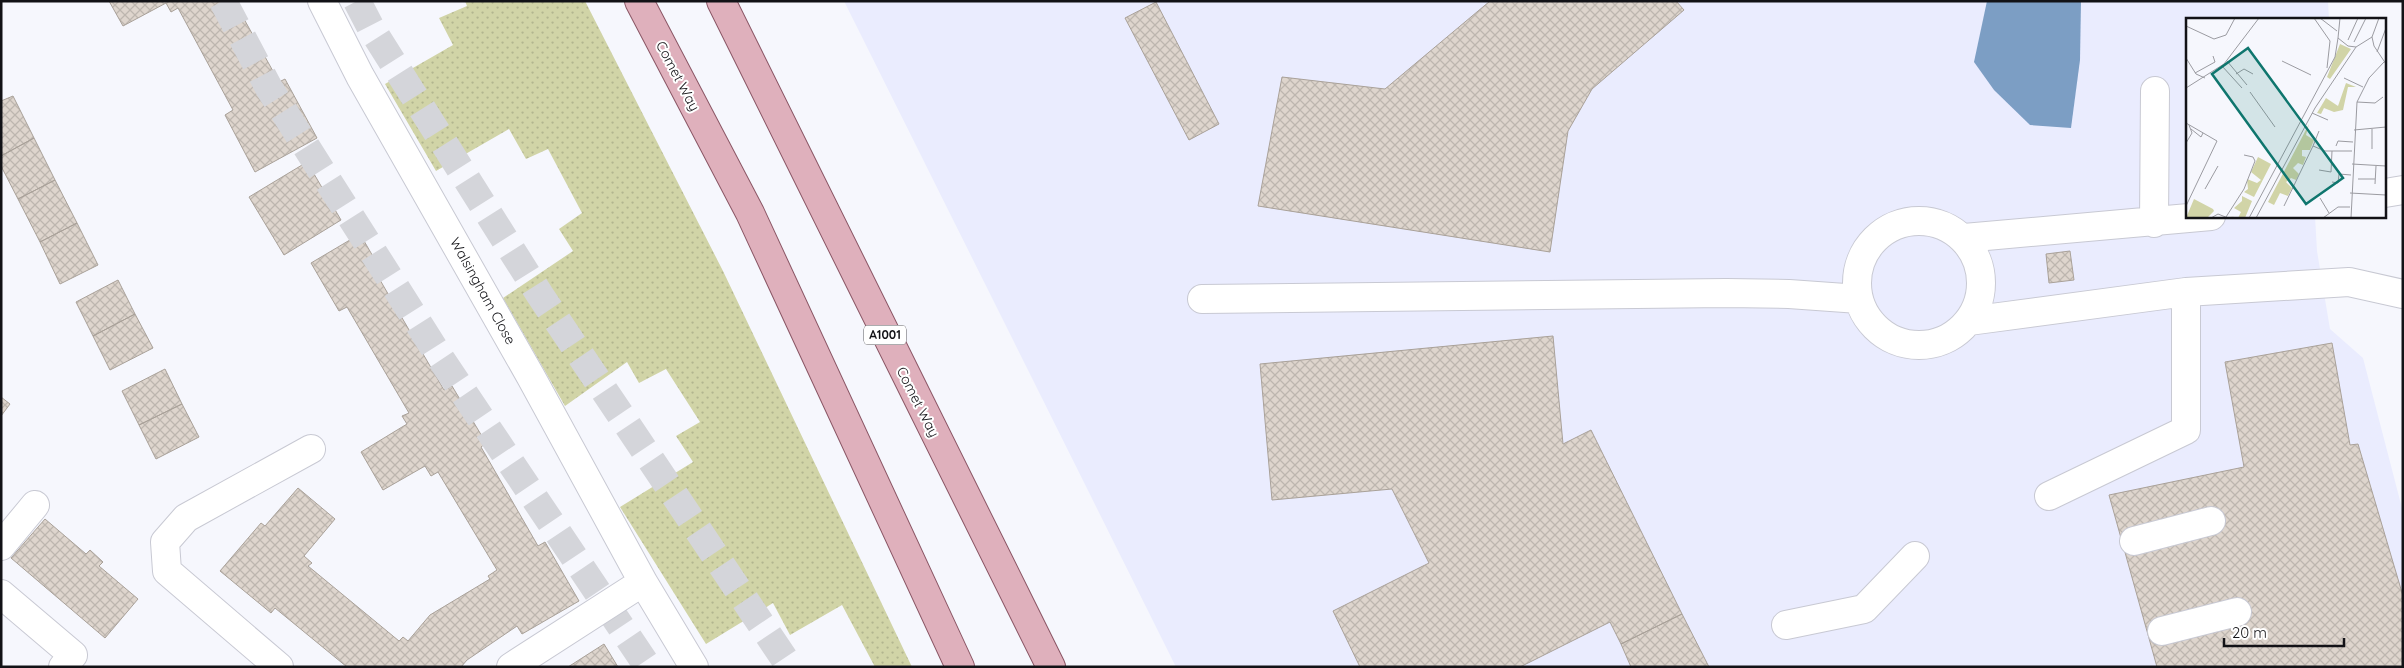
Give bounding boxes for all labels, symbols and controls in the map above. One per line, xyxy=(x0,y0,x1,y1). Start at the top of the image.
inset map xyxy=(2186,18,2386,218)
street label: Comet Way xyxy=(652,38,704,114)
street label: Walsingham Close xyxy=(446,234,520,348)
road number: A1001 xyxy=(864,326,906,344)
street label: Comet Way xyxy=(893,364,943,440)
scale bar xyxy=(2224,616,2344,648)
text: 20 m xyxy=(2232,623,2267,642)

